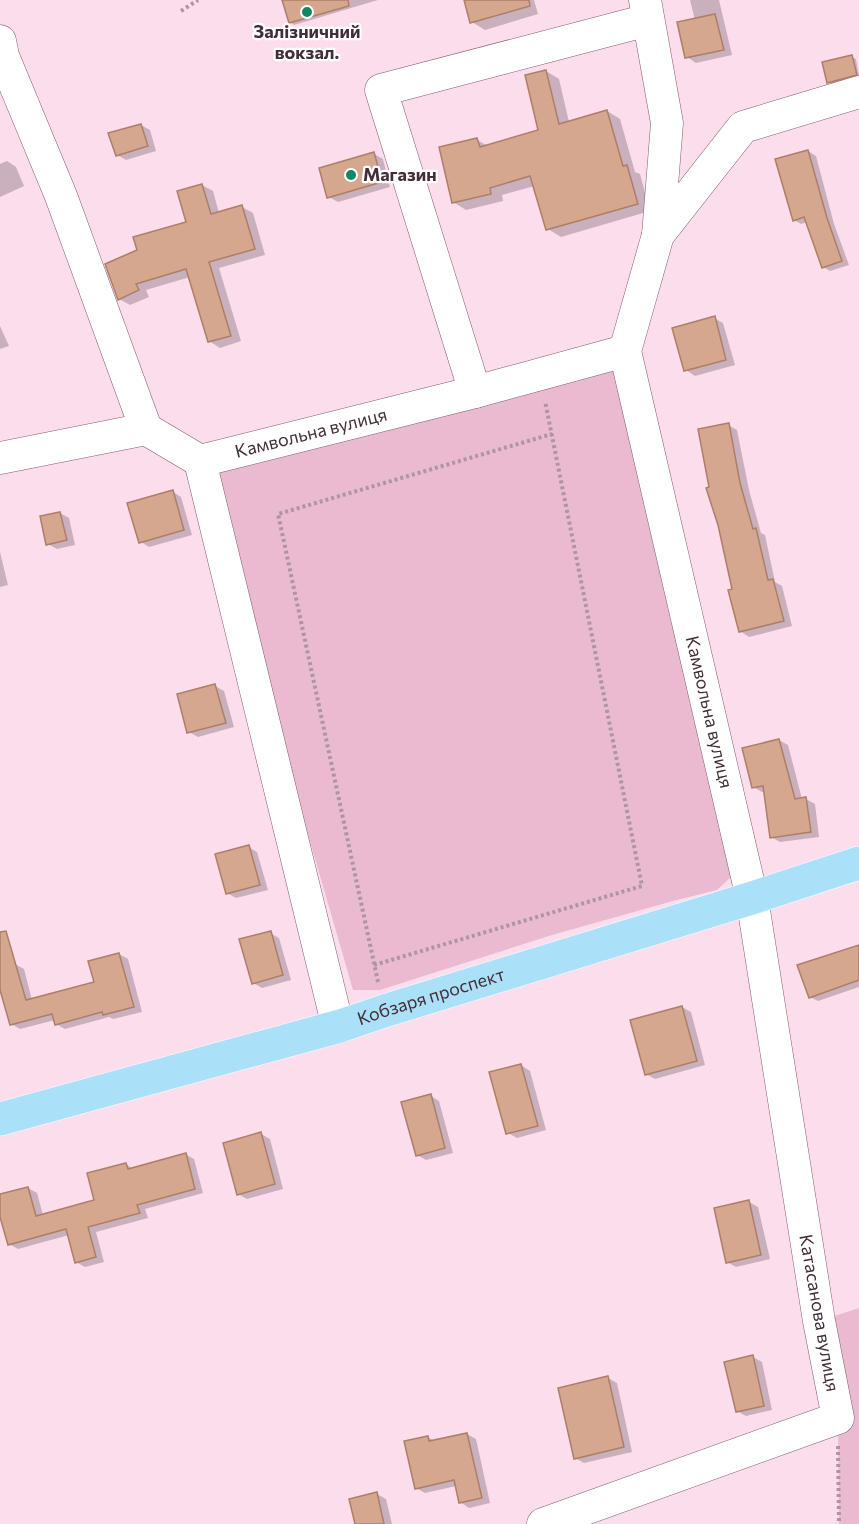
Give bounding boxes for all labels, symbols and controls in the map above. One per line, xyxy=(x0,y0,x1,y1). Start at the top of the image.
marker: Залізничний вокзал. xyxy=(300,5,314,19)
place label: Залізничний вокзал. xyxy=(254,20,360,63)
place label: Магазин xyxy=(363,163,437,185)
marker: Магазин xyxy=(344,168,358,182)
street label: Камвольна вулиця xyxy=(232,403,389,462)
street label: Камвольна вулиця xyxy=(682,633,738,790)
street label: Кобзаря проспект xyxy=(354,963,507,1029)
street label: Катасанова вулиця xyxy=(795,1232,845,1393)

